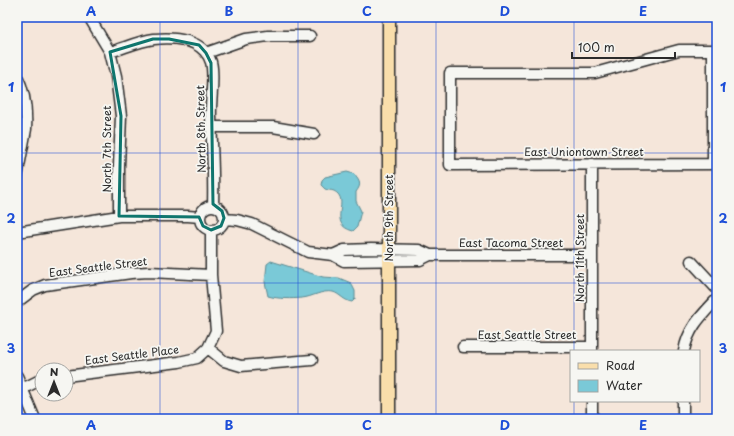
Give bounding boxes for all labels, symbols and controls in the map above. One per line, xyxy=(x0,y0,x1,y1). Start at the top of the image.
text: A xyxy=(86,1,96,20)
text: B xyxy=(225,1,234,20)
text: C xyxy=(362,1,372,20)
text: D xyxy=(500,1,510,20)
text: E xyxy=(639,1,647,20)
scale bar xyxy=(572,34,675,60)
text: 100 m xyxy=(578,38,615,56)
text: 1 xyxy=(8,77,14,96)
text: 1 xyxy=(720,77,726,96)
street label: North 8th Street xyxy=(191,84,210,173)
street label: North 7th Street xyxy=(98,105,115,193)
street label: East Uniontown Street xyxy=(524,143,644,160)
street label: North 9th Street xyxy=(380,174,397,262)
text: 2 xyxy=(6,208,16,227)
text: 2 xyxy=(718,208,728,227)
street label: North 11th Street xyxy=(571,214,588,302)
street label: East Tacoma Street xyxy=(459,234,563,251)
street label: East Seattle Street xyxy=(48,252,148,281)
street label: East Seattle Street xyxy=(478,326,576,343)
text: 3 xyxy=(7,338,16,357)
text: 3 xyxy=(719,338,728,357)
street label: East Seattle Place xyxy=(84,340,180,369)
legend xyxy=(570,350,700,402)
text: Road xyxy=(606,356,635,374)
north arrow xyxy=(34,362,74,402)
text: N xyxy=(50,363,59,380)
text: Water xyxy=(606,376,643,394)
text: A xyxy=(86,415,96,434)
text: B xyxy=(225,415,234,434)
text: C xyxy=(362,415,372,434)
text: D xyxy=(500,415,510,434)
text: E xyxy=(639,415,647,434)

